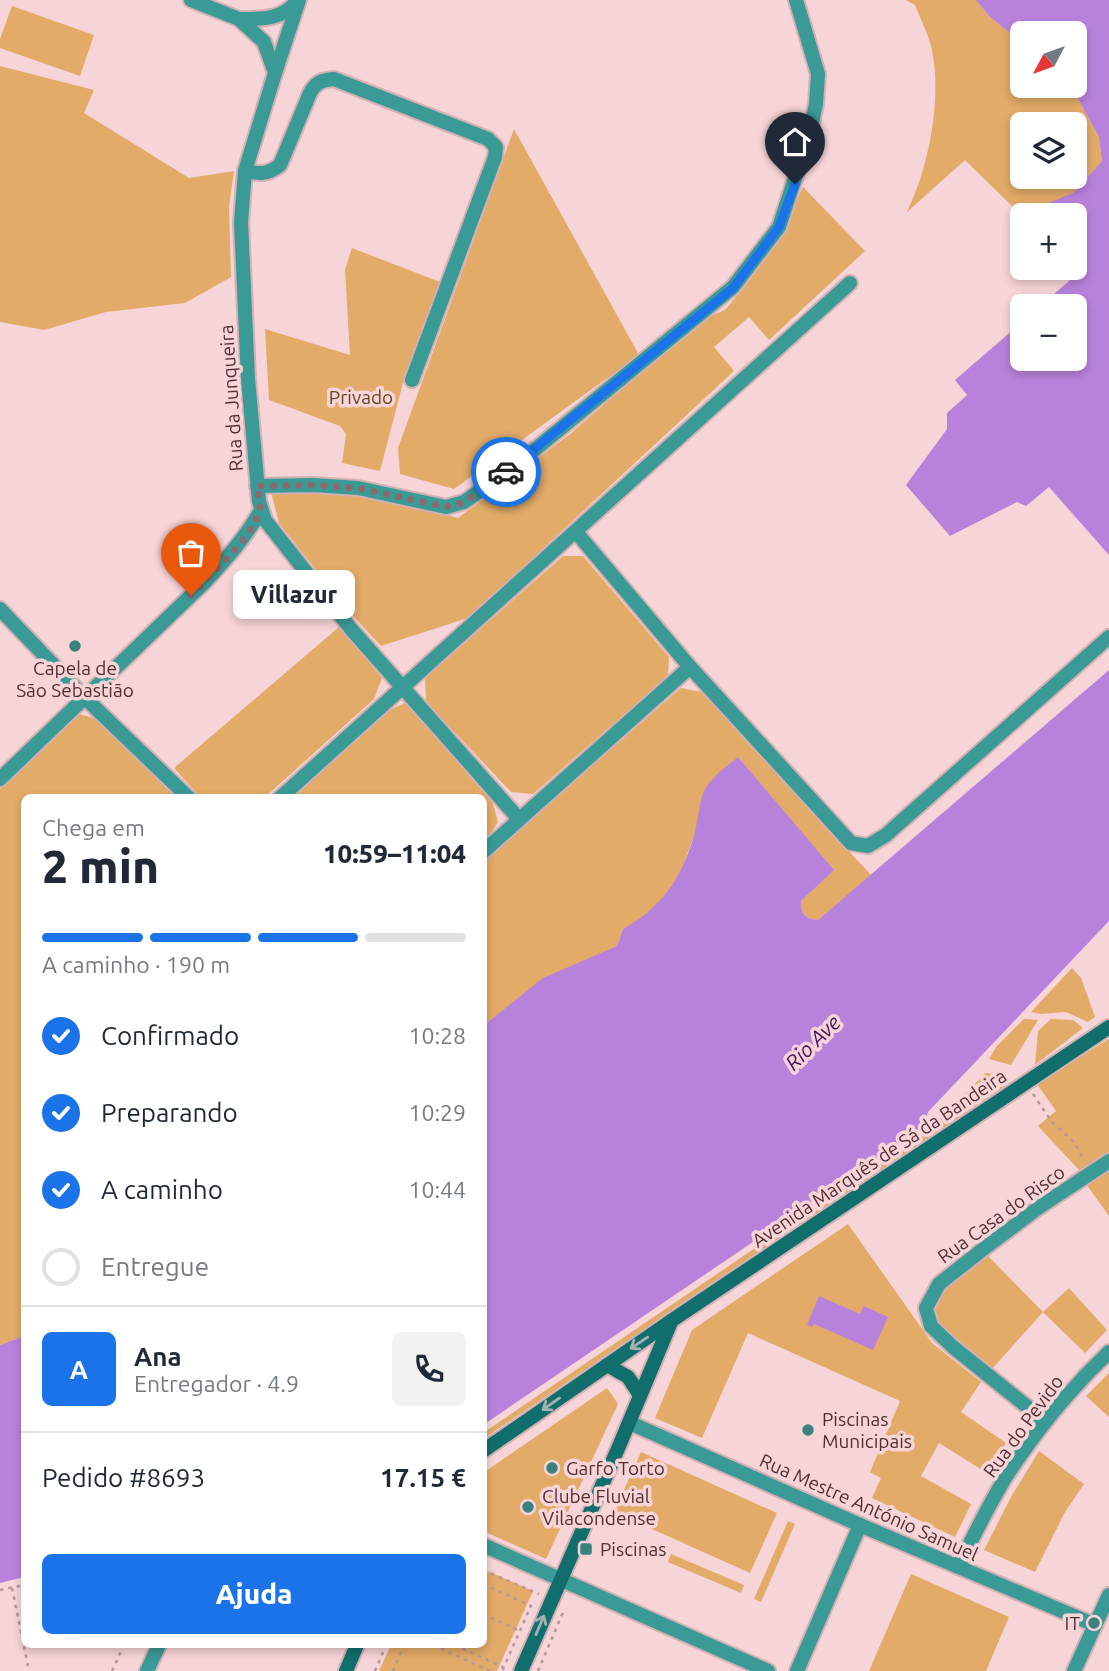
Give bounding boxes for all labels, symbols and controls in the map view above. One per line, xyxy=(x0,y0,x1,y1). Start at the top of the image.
north arrow xyxy=(1010,21,1087,98)
map controls xyxy=(1010,21,1087,371)
pin xyxy=(765,112,825,184)
button: layers xyxy=(1010,112,1087,189)
icon: home xyxy=(776,123,814,161)
button: + xyxy=(1010,203,1087,280)
button: − xyxy=(1010,294,1087,371)
street label: Rua da Junqueira xyxy=(215,324,247,472)
park label: Privado xyxy=(329,386,393,408)
courier xyxy=(471,437,541,507)
icon: car xyxy=(487,453,525,491)
pin xyxy=(161,523,221,595)
icon: bag xyxy=(172,534,210,572)
callout: Villazur xyxy=(233,570,356,620)
text: Villazur xyxy=(251,582,337,607)
marker: Capela de São Sebastião xyxy=(67,638,83,654)
place label: Capela de São Sebastião xyxy=(16,657,134,701)
text: Chega em xyxy=(42,815,145,840)
text: 10:59–11:04 xyxy=(323,839,466,868)
text: 2 min xyxy=(42,840,159,892)
text: A caminho · 190 m xyxy=(42,952,230,977)
water label: Rio Ave xyxy=(780,1010,845,1075)
icon: check xyxy=(42,1017,80,1055)
text: Confirmado xyxy=(101,1021,239,1050)
text: 10:28 xyxy=(408,1023,466,1048)
street label: Avenida Marquês de Sá da Bandeira xyxy=(748,1064,1010,1252)
icon: check xyxy=(42,1094,80,1132)
text: Preparando xyxy=(101,1098,238,1127)
text: 10:29 xyxy=(408,1100,466,1125)
street label: Rua Casa do Risco xyxy=(933,1160,1069,1268)
icon: check xyxy=(42,1171,80,1209)
text: A caminho xyxy=(101,1175,223,1204)
text: 10:44 xyxy=(408,1177,466,1202)
text: Entregue xyxy=(101,1252,209,1281)
button: phone xyxy=(392,1332,466,1406)
one-way arrow xyxy=(630,1336,649,1350)
text: Ana xyxy=(134,1342,182,1371)
text: A xyxy=(70,1355,88,1384)
text: Entregador · 4.9 xyxy=(134,1371,299,1396)
street label: Rua do Pevido xyxy=(979,1371,1067,1481)
one-way arrow xyxy=(542,1397,561,1411)
place label: Piscinas Municipais xyxy=(822,1408,912,1452)
marker: Piscinas Municipais xyxy=(800,1422,816,1438)
street label: Rua Mestre António Samuel xyxy=(756,1449,982,1565)
place label: Garfo Torto xyxy=(566,1457,665,1479)
marker: Garfo Torto xyxy=(544,1460,560,1476)
text: Pedido #8693 xyxy=(42,1463,205,1492)
text: 17.15 € xyxy=(380,1463,466,1492)
place label: Clube Fluvial Vilacondense xyxy=(542,1485,656,1529)
marker: Clube Fluvial Vilacondense xyxy=(520,1499,536,1515)
place label: Piscinas xyxy=(600,1538,667,1560)
marker: Piscinas xyxy=(578,1541,594,1557)
button: Ajuda xyxy=(42,1554,466,1634)
place label: IT xyxy=(1065,1612,1080,1634)
one-way arrow xyxy=(535,1615,548,1636)
marker: IT xyxy=(1086,1615,1102,1631)

